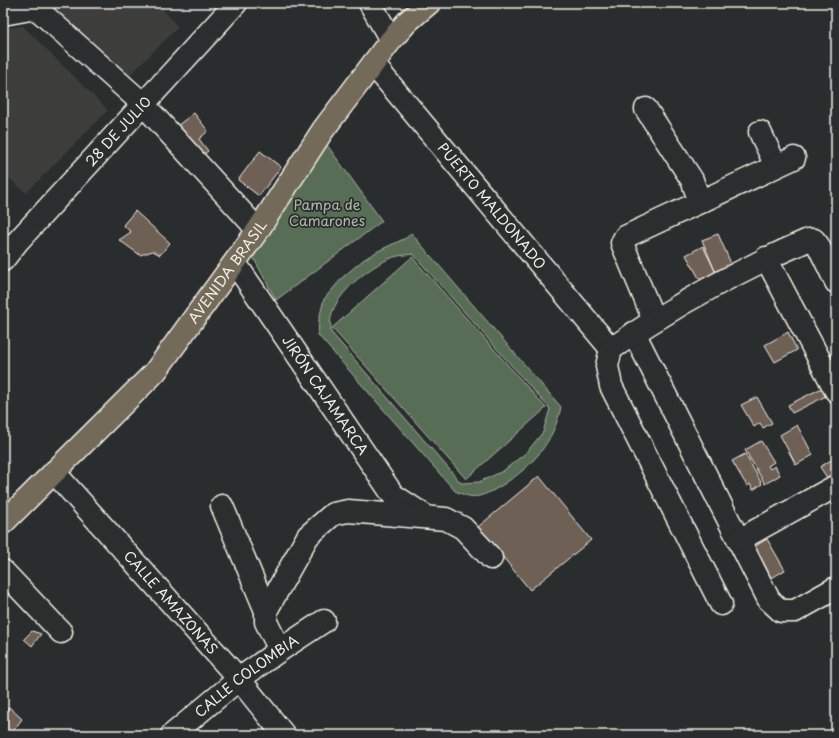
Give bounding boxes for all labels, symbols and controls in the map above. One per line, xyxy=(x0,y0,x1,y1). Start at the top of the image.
street label: 28 DE JULIO xyxy=(80,91,156,171)
street label: PUERTO MALDONADO xyxy=(433,138,551,274)
park label: Pampa de Camarones xyxy=(289,194,365,231)
street label: AVENIDA BRASIL xyxy=(183,216,272,328)
street label: JIRÓN CAJAMARCA xyxy=(277,331,374,459)
street label: CALLE AMAZONAS xyxy=(119,546,223,659)
street label: CALLE COLOMBIA xyxy=(190,630,303,722)

